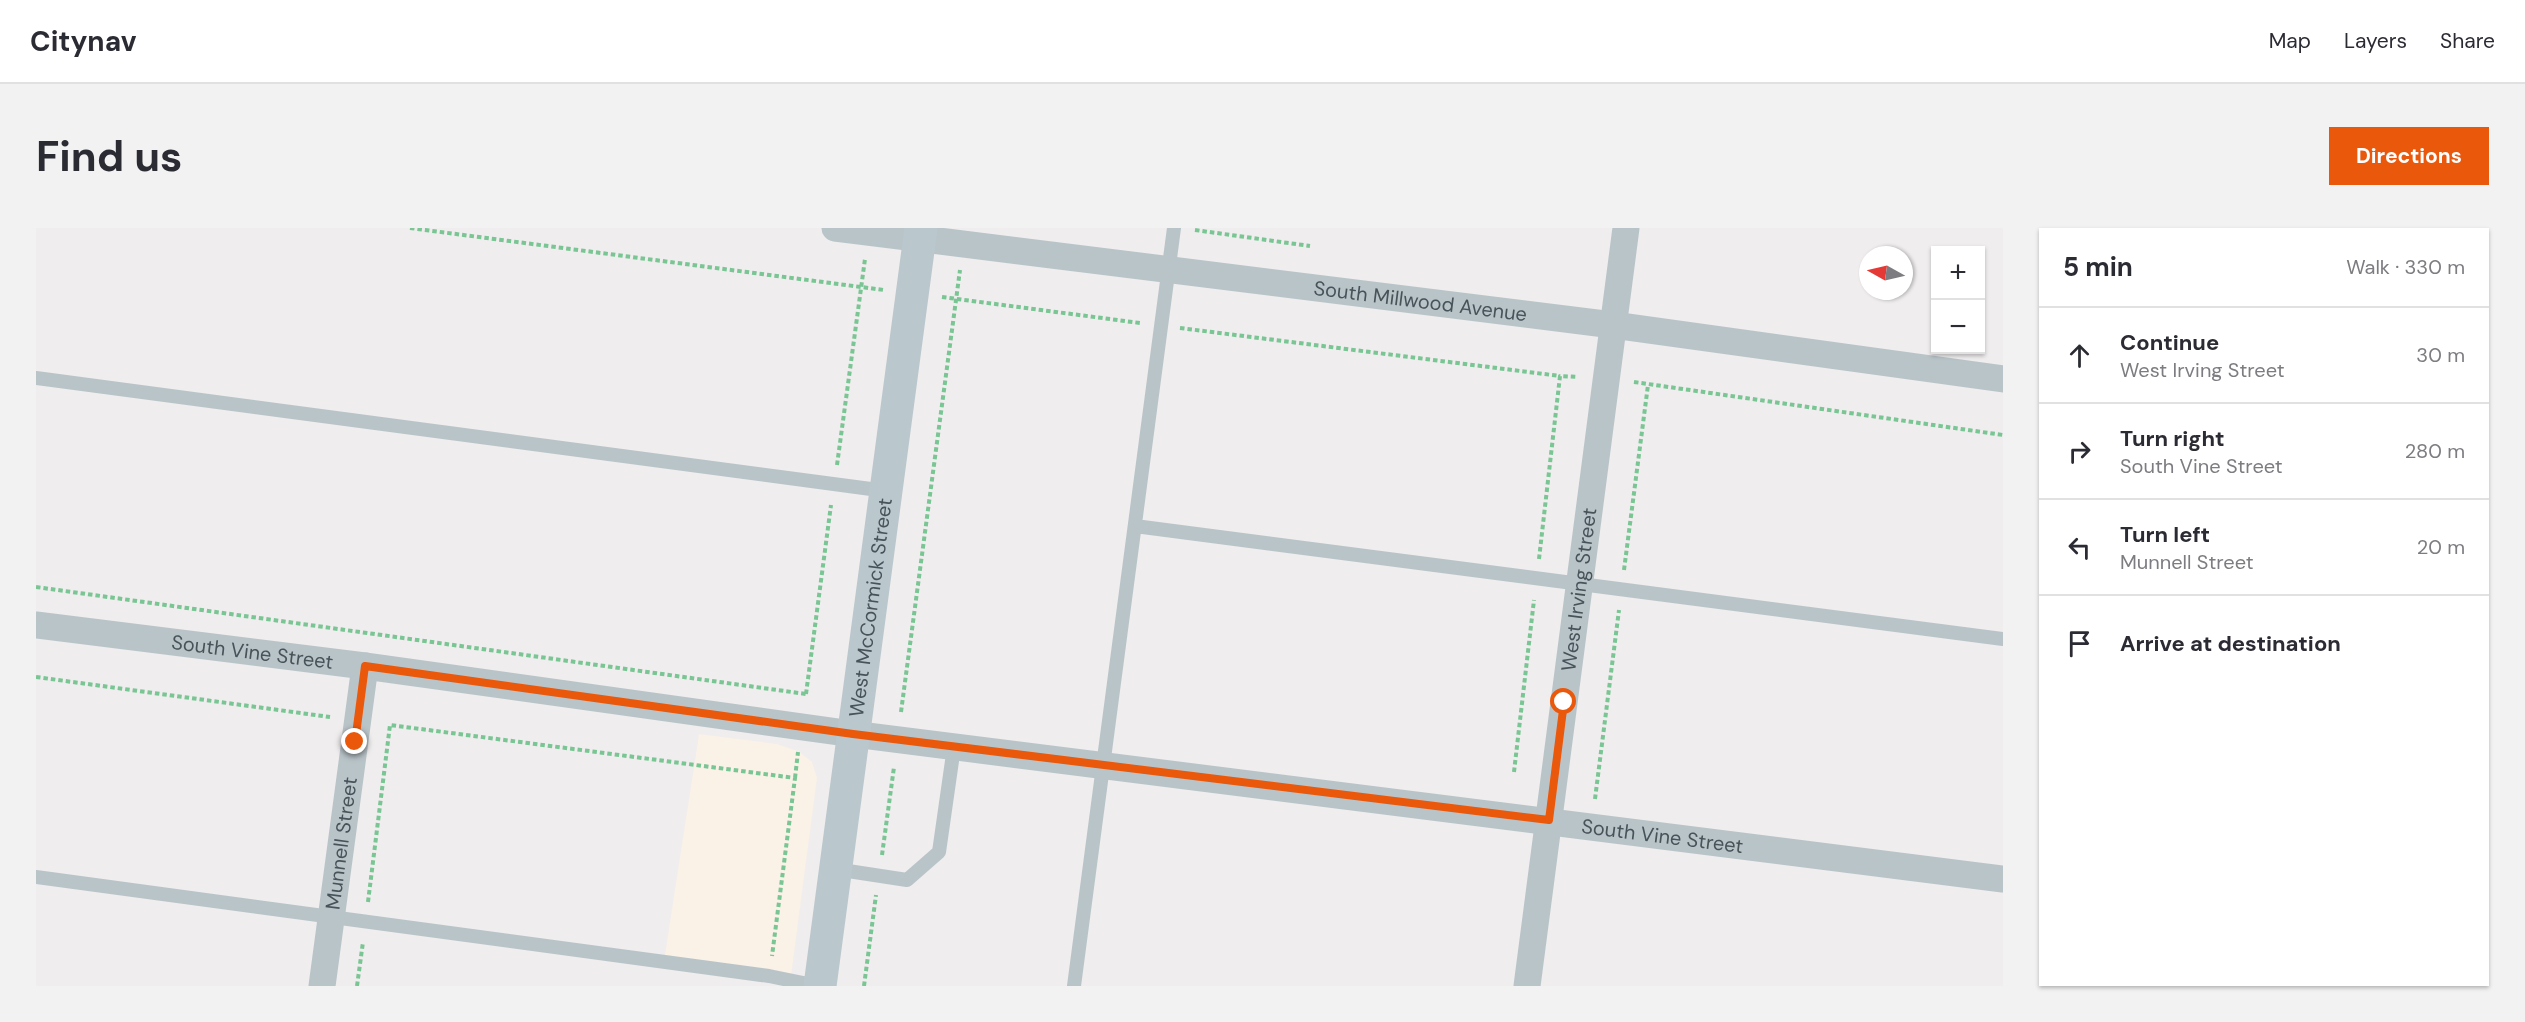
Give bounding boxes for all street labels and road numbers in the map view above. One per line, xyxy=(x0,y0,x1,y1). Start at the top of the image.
street label: South Millwood Avenue xyxy=(1312,275,1529,327)
street label: West McCormick Street xyxy=(843,496,898,718)
street label: West Irving Street xyxy=(1555,506,1602,673)
street label: South Vine Street xyxy=(170,629,335,675)
street label: Munnell Street xyxy=(319,775,363,911)
street label: South Vine Street xyxy=(1580,813,1745,859)

